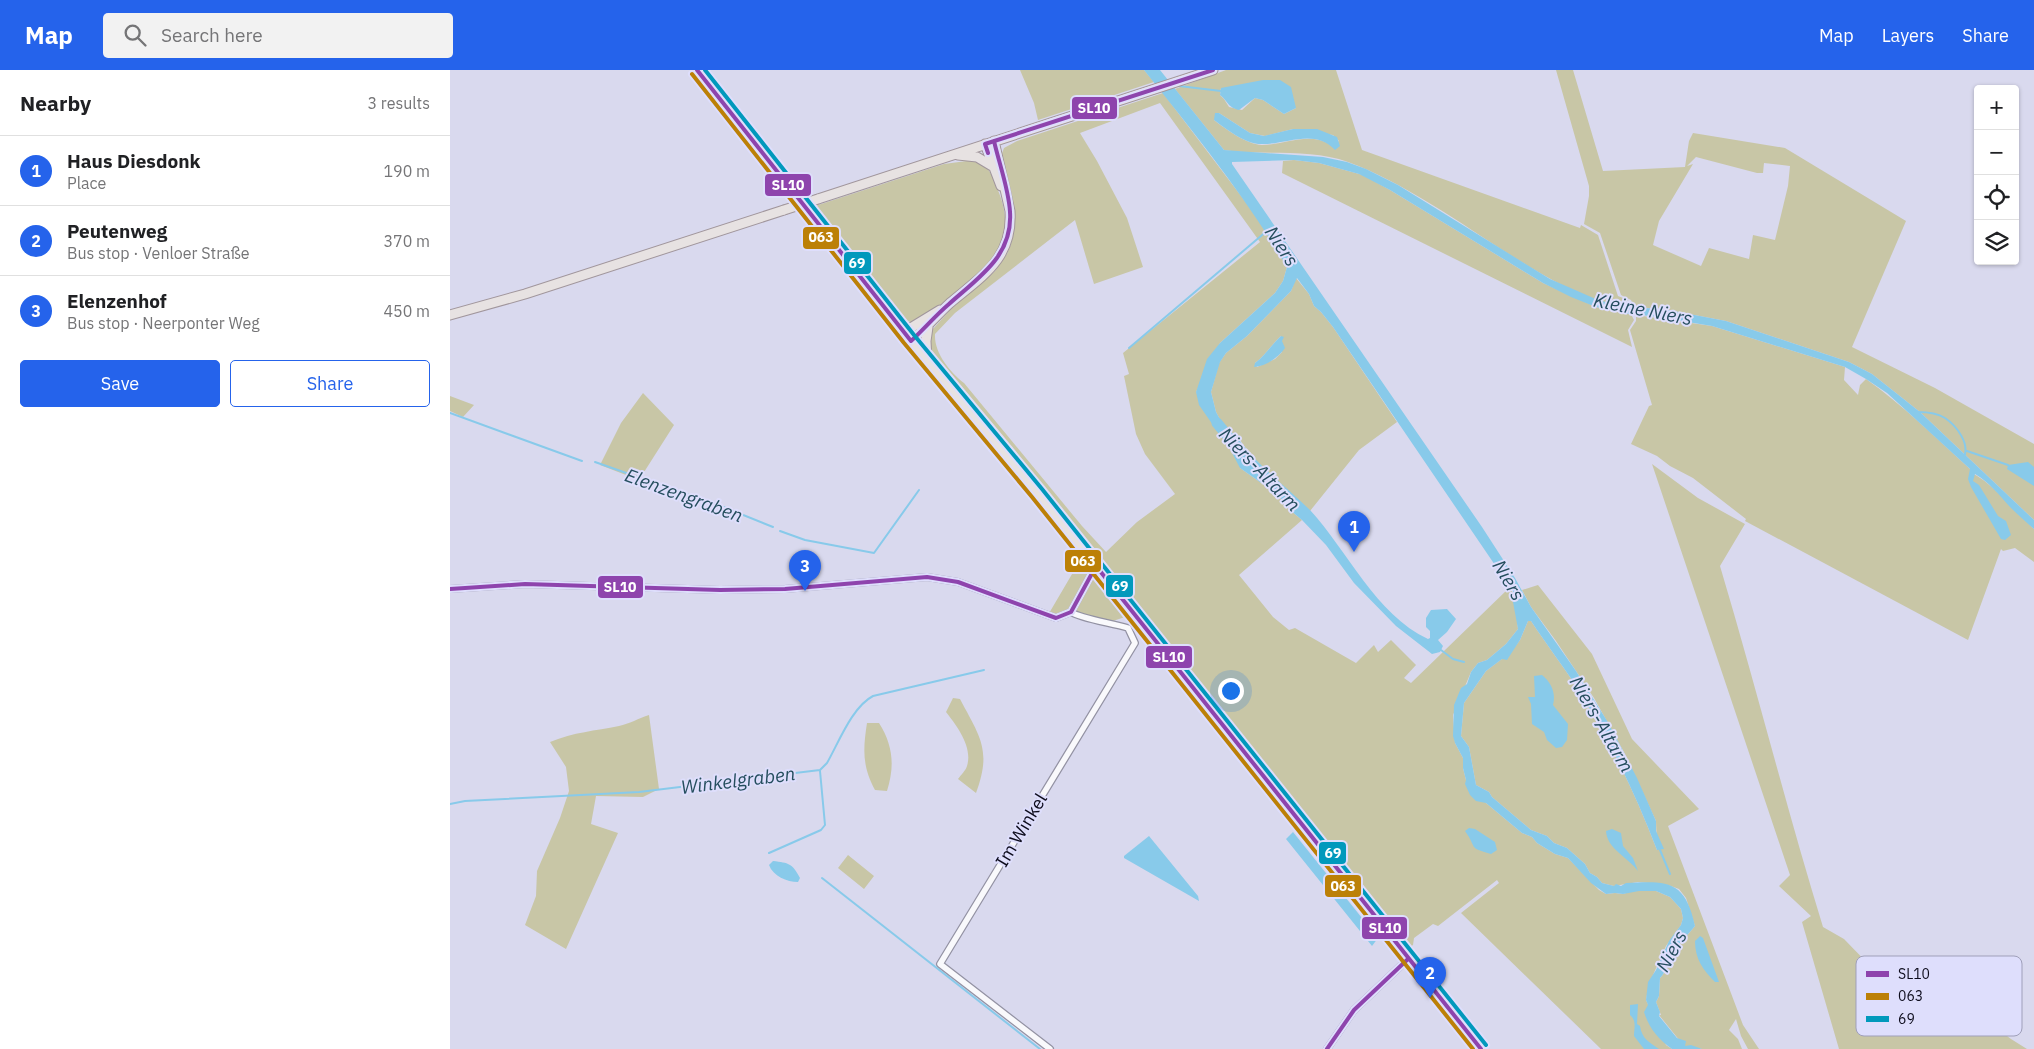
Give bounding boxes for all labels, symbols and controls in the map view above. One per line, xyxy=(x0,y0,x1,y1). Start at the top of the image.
search box xyxy=(103,13,453,58)
text: Map xyxy=(25,19,73,51)
icon: search xyxy=(121,21,149,49)
text: Search here xyxy=(161,23,263,47)
text: Map xyxy=(1819,24,1854,47)
text: Layers xyxy=(1882,24,1934,47)
text: Share xyxy=(1962,24,2009,47)
map controls xyxy=(1974,85,2019,265)
button: + xyxy=(1974,85,2019,130)
text: Nearby xyxy=(20,89,91,117)
text: 3 results xyxy=(367,93,430,113)
line badge: SL10 xyxy=(1071,96,1118,120)
text: SL10 xyxy=(1078,99,1110,117)
button: − xyxy=(1974,130,2019,175)
text: Haus Diesdonk xyxy=(67,149,200,173)
text: 1 xyxy=(31,161,41,181)
text: 190 m xyxy=(383,161,430,181)
text: Place xyxy=(67,173,106,193)
line badge: SL10 xyxy=(764,173,812,197)
button: locate xyxy=(1974,175,2019,220)
text: SL10 xyxy=(772,176,804,194)
text: Peutenweg xyxy=(67,219,167,243)
button: layers xyxy=(1974,220,2019,265)
water label: Niers xyxy=(1260,221,1304,271)
line badge: 063 xyxy=(802,226,840,250)
text: 063 xyxy=(808,228,834,246)
text: 2 xyxy=(31,231,41,251)
text: 370 m xyxy=(383,231,430,251)
text: Bus stop · Venloer Straße xyxy=(67,243,250,263)
line badge: 69 xyxy=(843,251,872,275)
text: 69 xyxy=(849,254,865,272)
water label: Kleine Niers xyxy=(1592,288,1694,330)
text: Elenzenhof xyxy=(67,289,167,313)
text: 3 xyxy=(31,301,41,321)
text: 450 m xyxy=(383,301,430,321)
text: Bus stop · Neerponter Weg xyxy=(67,313,260,333)
button: Save xyxy=(20,360,220,407)
button: Share xyxy=(230,360,430,407)
water label: Niers-Altarm xyxy=(1214,422,1306,516)
water label: Elenzengraben xyxy=(622,463,746,527)
pin: 1 xyxy=(1338,511,1370,552)
line badge: 063 xyxy=(1064,549,1102,573)
pin: 3 xyxy=(789,550,821,591)
text: 063 xyxy=(1070,552,1096,570)
water label: Niers xyxy=(1487,555,1531,605)
line badge: 69 xyxy=(1105,574,1134,598)
line badge: SL10 xyxy=(597,575,644,599)
text: 69 xyxy=(1112,577,1128,595)
text: SL10 xyxy=(604,578,636,596)
line badge: SL10 xyxy=(1145,645,1193,669)
text: SL10 xyxy=(1153,648,1185,666)
water label: Niers-Altarm xyxy=(1565,671,1639,777)
your location xyxy=(1218,678,1244,704)
water label: Winkelgraben xyxy=(679,761,797,799)
street label: Im Winkel xyxy=(990,789,1052,871)
line badge: 69 xyxy=(1318,841,1347,865)
text: 69 xyxy=(1325,844,1341,862)
line badge: 063 xyxy=(1324,874,1362,898)
text: 063 xyxy=(1330,877,1356,895)
line badge: SL10 xyxy=(1361,916,1408,940)
text: SL10 xyxy=(1369,919,1401,937)
water label: Niers xyxy=(1650,926,1692,976)
legend xyxy=(1856,956,2022,1036)
pin: 2 xyxy=(1414,957,1446,998)
text: SL10 xyxy=(1898,965,1930,983)
text: 063 xyxy=(1898,987,1923,1005)
text: 69 xyxy=(1898,1010,1915,1028)

